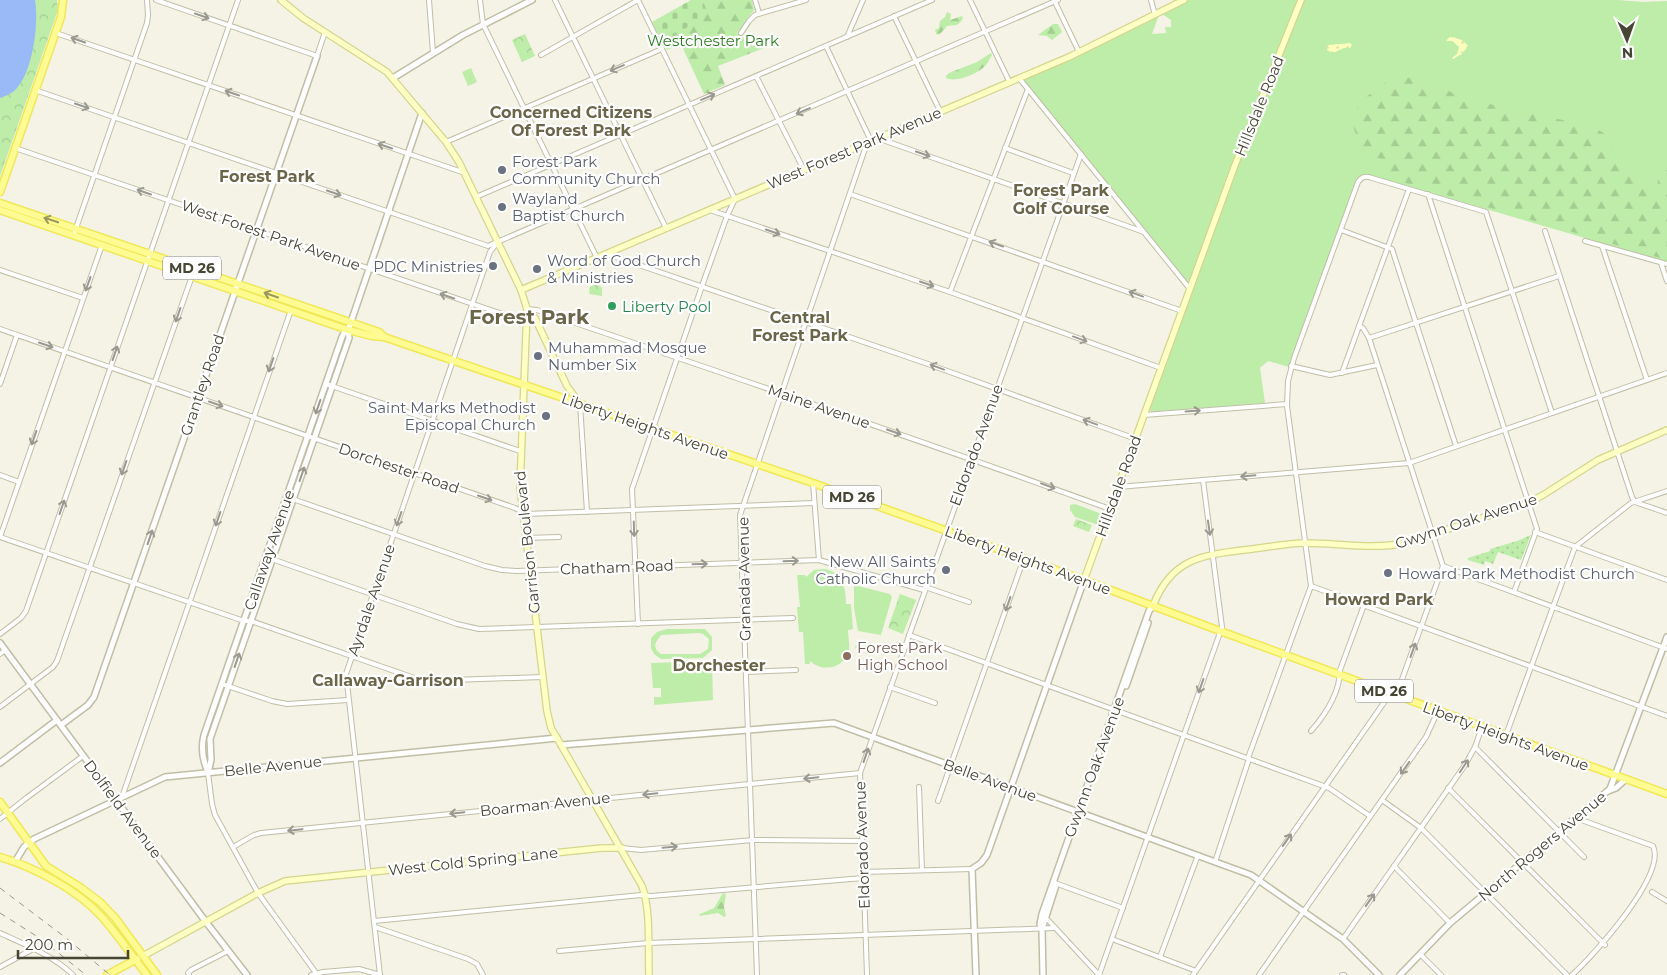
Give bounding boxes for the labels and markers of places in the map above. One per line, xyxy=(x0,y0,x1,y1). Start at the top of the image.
place label: Forest Park Community Church xyxy=(512,152,660,188)
marker: Forest Park Community Church xyxy=(496,164,508,176)
place label: Wayland Baptist Church xyxy=(512,189,625,225)
marker: Wayland Baptist Church xyxy=(496,201,508,213)
place label: Word of God Church & Ministries xyxy=(547,251,701,287)
place label: PDC Ministries xyxy=(373,257,483,276)
marker: PDC Ministries xyxy=(487,260,499,272)
marker: Word of God Church & Ministries xyxy=(531,263,543,275)
place label: Liberty Pool xyxy=(622,297,711,316)
marker: Liberty Pool xyxy=(606,300,618,312)
place label: Muhammad Mosque Number Six xyxy=(548,338,707,374)
marker: Muhammad Mosque Number Six xyxy=(532,350,544,362)
place label: Saint Marks Methodist Episcopal Church xyxy=(368,398,536,434)
marker: Saint Marks Methodist Episcopal Church xyxy=(540,410,552,422)
place label: New All Saints Catholic Church xyxy=(815,552,936,588)
marker: New All Saints Catholic Church xyxy=(940,564,952,576)
place label: Howard Park Methodist Church xyxy=(1398,564,1635,583)
marker: Howard Park Methodist Church xyxy=(1382,567,1394,579)
place label: Forest Park High School xyxy=(857,638,948,674)
marker: Forest Park High School xyxy=(841,650,853,662)

